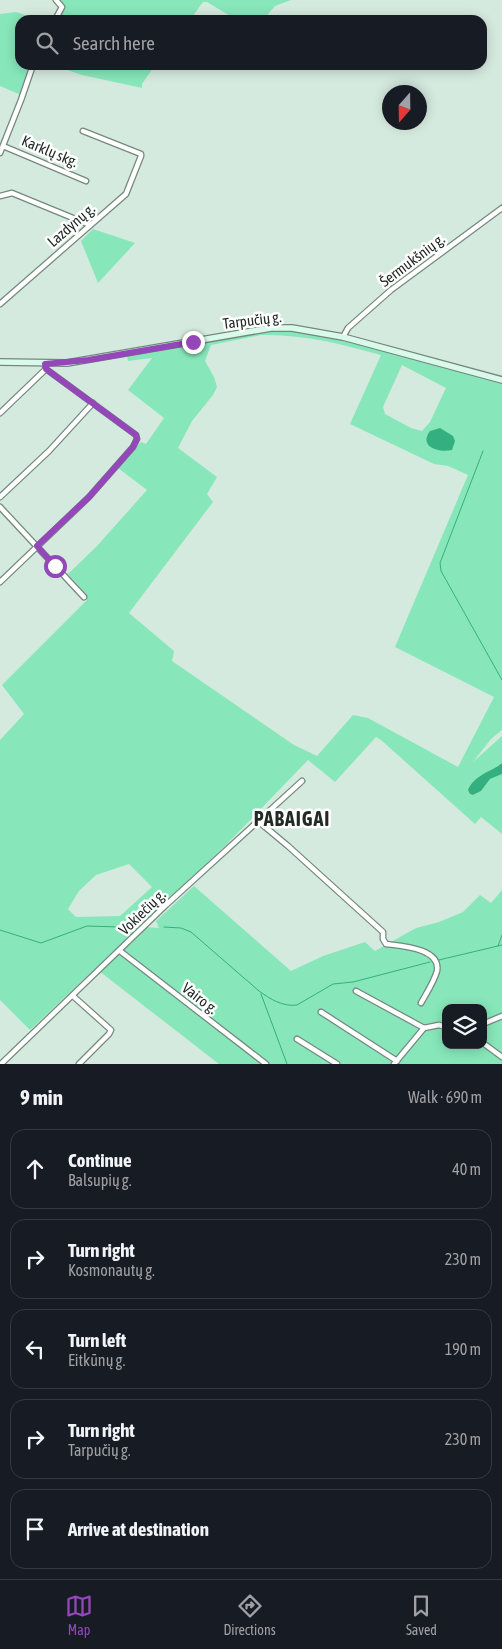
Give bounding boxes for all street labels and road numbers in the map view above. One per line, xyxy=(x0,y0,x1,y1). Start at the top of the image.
street label: Karklų skg. xyxy=(19,132,81,171)
street label: Lazdynų g. xyxy=(44,200,98,250)
street label: Šermukšnių g. xyxy=(376,230,448,290)
street label: Tarpučių g. xyxy=(222,308,282,332)
street label: Vokiečių g. xyxy=(115,886,169,938)
street label: Vairo g. xyxy=(179,979,221,1017)

